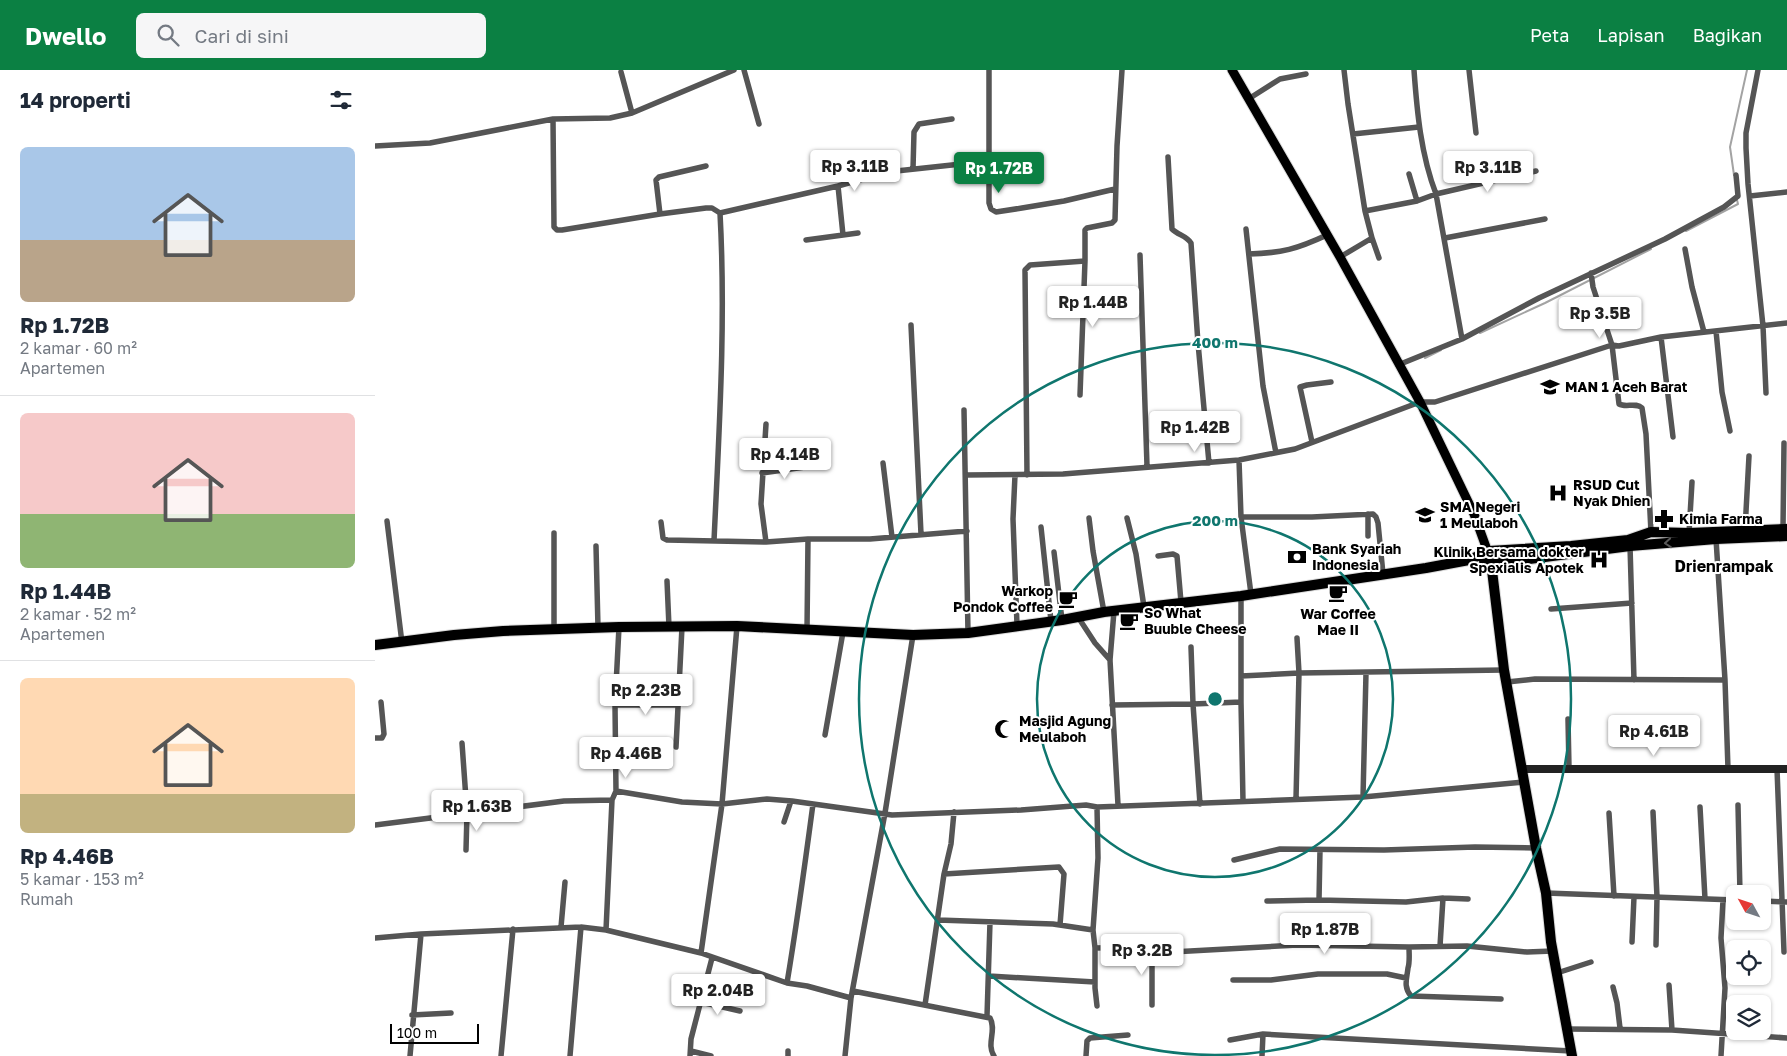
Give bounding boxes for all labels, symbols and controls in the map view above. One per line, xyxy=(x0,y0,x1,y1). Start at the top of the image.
search box xyxy=(136,13,486,58)
text: Dwello xyxy=(25,21,106,50)
icon: search xyxy=(154,21,182,49)
text: Cari di sini xyxy=(194,24,289,47)
text: Peta xyxy=(1530,24,1569,46)
text: Lapisan xyxy=(1597,24,1665,46)
text: Bagikan xyxy=(1693,24,1762,46)
icon: filters xyxy=(327,86,355,114)
text: 14 properti xyxy=(20,87,131,113)
pin: Rp 3.11B xyxy=(803,150,907,192)
pin: Rp 3.11B xyxy=(1436,150,1540,193)
pin: Rp 1.72B xyxy=(947,152,1051,194)
text: Rp 3.11B xyxy=(821,156,889,176)
text: Rp 3.11B xyxy=(1454,157,1522,177)
text: Rp 1.72B xyxy=(965,158,1033,178)
icon: home xyxy=(143,180,233,270)
pin: Rp 1.44B xyxy=(1041,286,1145,328)
text: Rp 1.44B xyxy=(1058,292,1128,312)
pin: Rp 3.5B xyxy=(1554,296,1646,339)
text: Rp 3.5B xyxy=(1570,303,1630,323)
text: Rp 1.72B xyxy=(20,312,109,338)
text: 400 m xyxy=(1192,333,1238,351)
text: 2 kamar · 60 m² xyxy=(20,338,137,358)
text: Apartemen xyxy=(20,358,105,378)
school or university icon: MAN 1 Aceh Barat xyxy=(1539,376,1561,398)
place label: MAN 1 Aceh Barat xyxy=(1565,378,1688,395)
pin: Rp 1.42B xyxy=(1143,410,1247,453)
text: Rp 1.42B xyxy=(1160,417,1230,437)
pin: Rp 4.14B xyxy=(733,438,837,480)
text: Rp 4.14B xyxy=(750,444,820,464)
icon: home xyxy=(143,445,233,535)
place label: RSUD Cut Nyak Dhien xyxy=(1573,476,1650,509)
hospital icon: RSUD Cut Nyak Dhien xyxy=(1547,482,1569,504)
place label: SMA Negeri 1 Meulaboh xyxy=(1440,498,1521,531)
school or university icon: SMA Negeri 1 Meulaboh xyxy=(1414,504,1436,526)
pharmacy icon: Kimia Farma xyxy=(1653,508,1675,530)
place label: Kimia Farma xyxy=(1679,510,1763,527)
text: 200 m xyxy=(1192,511,1238,529)
one-way arrow xyxy=(1664,537,1672,548)
place label: Bank Syariah Indonesia xyxy=(1312,540,1401,573)
place label: Klinik Bersama dokter Spexialis Apotek xyxy=(1433,543,1585,576)
bank icon: Bank Syariah Indonesia xyxy=(1286,546,1308,568)
hospital icon: Klinik Bersama dokter Spexialis Apotek xyxy=(1588,549,1610,571)
district label: Drienrampak xyxy=(1675,556,1774,576)
text: Rp 1.44B xyxy=(20,578,111,604)
place label: Warkop Pondok Coffee xyxy=(953,582,1053,615)
cafe icon: War Coffee Mae II xyxy=(1327,582,1349,604)
cafe icon: Warkop Pondok Coffee xyxy=(1057,588,1079,610)
text: 2 kamar · 52 m² xyxy=(20,604,136,624)
place label: So What Buuble Cheese xyxy=(1144,604,1247,637)
place label: War Coffee Mae II xyxy=(1300,605,1376,638)
cafe icon: So What Buuble Cheese xyxy=(1118,610,1140,632)
text: Apartemen xyxy=(20,624,105,644)
pin: Rp 2.23B xyxy=(594,674,698,716)
text: Rp 2.23B xyxy=(611,680,681,700)
centre of rings xyxy=(1206,690,1224,708)
icon: home xyxy=(143,710,233,800)
place label: Masjid Agung Meulaboh xyxy=(1019,712,1111,745)
pin: Rp 4.61B xyxy=(1602,714,1706,757)
mosque icon: Masjid Agung Meulaboh xyxy=(993,718,1015,740)
text: Rp 4.61B xyxy=(1619,721,1689,741)
pin: Rp 4.46B xyxy=(574,736,678,779)
text: Rp 4.46B xyxy=(590,743,662,763)
pin: Rp 1.63B xyxy=(425,790,529,832)
text: Rp 1.63B xyxy=(442,796,512,816)
text: Rp 4.46B xyxy=(20,843,114,869)
text: 5 kamar · 153 m² xyxy=(20,869,144,889)
north arrow xyxy=(1726,885,1771,930)
map controls xyxy=(1726,885,1771,1040)
text: Rumah xyxy=(20,889,73,909)
pin: Rp 1.87B xyxy=(1273,912,1377,955)
text: Rp 1.87B xyxy=(1291,919,1359,939)
pin: Rp 3.2B xyxy=(1096,934,1188,976)
text: Rp 3.2B xyxy=(1112,940,1172,960)
button: locate xyxy=(1726,940,1771,985)
pin: Rp 2.04B xyxy=(666,974,770,1016)
text: Rp 2.04B xyxy=(682,980,754,1000)
button: layers xyxy=(1726,995,1771,1040)
scale bar xyxy=(390,1021,479,1044)
text: 100 m xyxy=(397,1024,437,1041)

